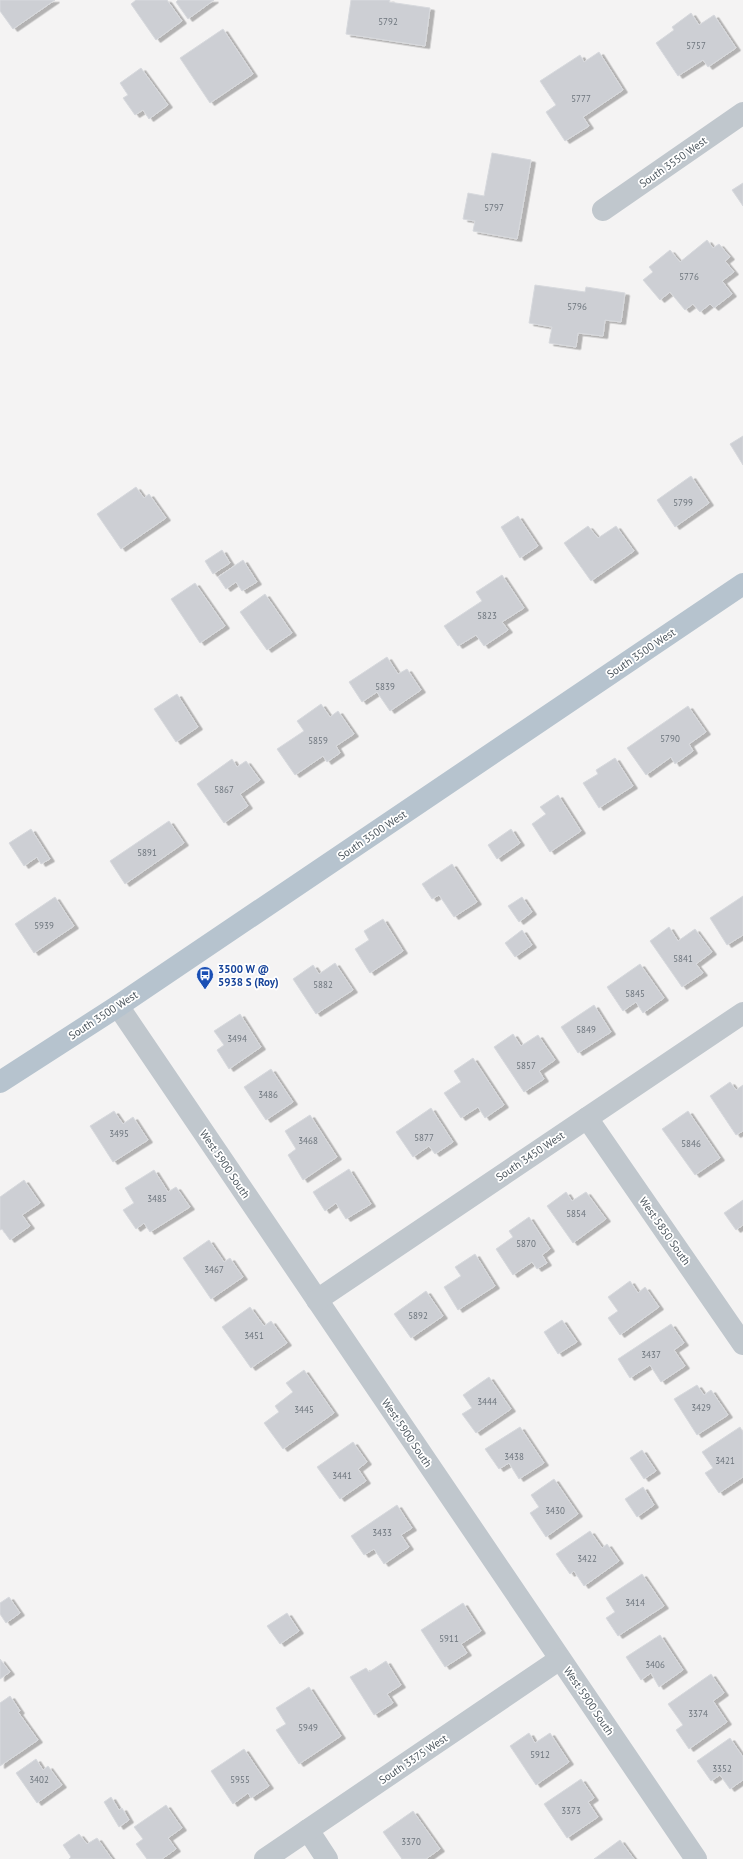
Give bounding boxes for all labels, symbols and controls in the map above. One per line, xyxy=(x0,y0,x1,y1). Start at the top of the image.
house number: 5792 xyxy=(378,16,398,27)
house number: 5757 xyxy=(686,40,706,51)
house number: 5777 xyxy=(571,93,591,104)
street label: South 3550 West xyxy=(636,133,710,191)
house number: 5797 xyxy=(484,202,504,213)
house number: 5776 xyxy=(679,271,699,282)
house number: 5796 xyxy=(567,301,587,312)
house number: 5799 xyxy=(673,497,693,508)
house number: 5823 xyxy=(477,610,497,621)
street label: South 3500 West xyxy=(604,625,678,681)
house number: 5839 xyxy=(375,681,395,692)
house number: 5790 xyxy=(660,733,680,744)
house number: 5859 xyxy=(308,735,328,746)
house number: 5867 xyxy=(214,784,234,795)
street label: South 3500 West xyxy=(335,807,409,863)
house number: 5891 xyxy=(137,847,157,858)
house number: 5939 xyxy=(34,920,54,931)
house number: 5841 xyxy=(673,953,693,964)
place label: 3500 W @ 5938 S (Roy) xyxy=(218,962,279,989)
bus stop icon: 3500 W @ 5938 S (Roy) xyxy=(195,965,215,990)
house number: 5882 xyxy=(313,979,333,990)
street label: South 3500 West xyxy=(66,987,140,1043)
house number: 5845 xyxy=(625,988,645,999)
house number: 5849 xyxy=(576,1024,596,1035)
house number: 3494 xyxy=(227,1033,247,1044)
house number: 5857 xyxy=(516,1060,536,1071)
house number: 3486 xyxy=(258,1089,278,1100)
street label: West 5900 South xyxy=(197,1127,253,1201)
house number: 3495 xyxy=(109,1128,129,1139)
street label: South 3450 West xyxy=(493,1128,567,1184)
house number: 5877 xyxy=(414,1132,434,1143)
house number: 3468 xyxy=(298,1135,318,1146)
house number: 5846 xyxy=(681,1138,701,1149)
house number: 3485 xyxy=(147,1193,167,1204)
street label: West 5850 South xyxy=(636,1194,694,1268)
house number: 5854 xyxy=(566,1208,586,1219)
house number: 5870 xyxy=(516,1238,536,1249)
house number: 3467 xyxy=(204,1264,224,1275)
house number: 5892 xyxy=(408,1310,428,1321)
house number: 3451 xyxy=(244,1330,264,1341)
house number: 3437 xyxy=(641,1349,661,1360)
street label: West 5900 South xyxy=(379,1396,435,1470)
house number: 3444 xyxy=(477,1396,497,1407)
house number: 3429 xyxy=(691,1402,711,1413)
house number: 3445 xyxy=(294,1404,314,1415)
house number: 3438 xyxy=(504,1451,524,1462)
house number: 3421 xyxy=(715,1455,735,1466)
house number: 3441 xyxy=(332,1470,352,1481)
house number: 3430 xyxy=(545,1505,565,1516)
house number: 3433 xyxy=(372,1527,392,1538)
house number: 3422 xyxy=(577,1553,597,1564)
house number: 3414 xyxy=(625,1597,645,1608)
house number: 5911 xyxy=(439,1633,459,1644)
house number: 3406 xyxy=(645,1659,665,1670)
street label: West 5900 South xyxy=(561,1664,617,1738)
house number: 3374 xyxy=(688,1708,708,1719)
house number: 5949 xyxy=(298,1722,318,1733)
street label: South 3375 West xyxy=(376,1731,450,1787)
house number: 5912 xyxy=(530,1749,550,1760)
house number: 3352 xyxy=(712,1763,732,1774)
house number: 3402 xyxy=(29,1774,49,1785)
house number: 5955 xyxy=(230,1774,250,1785)
house number: 3373 xyxy=(561,1805,581,1816)
house number: 3370 xyxy=(401,1836,421,1847)

